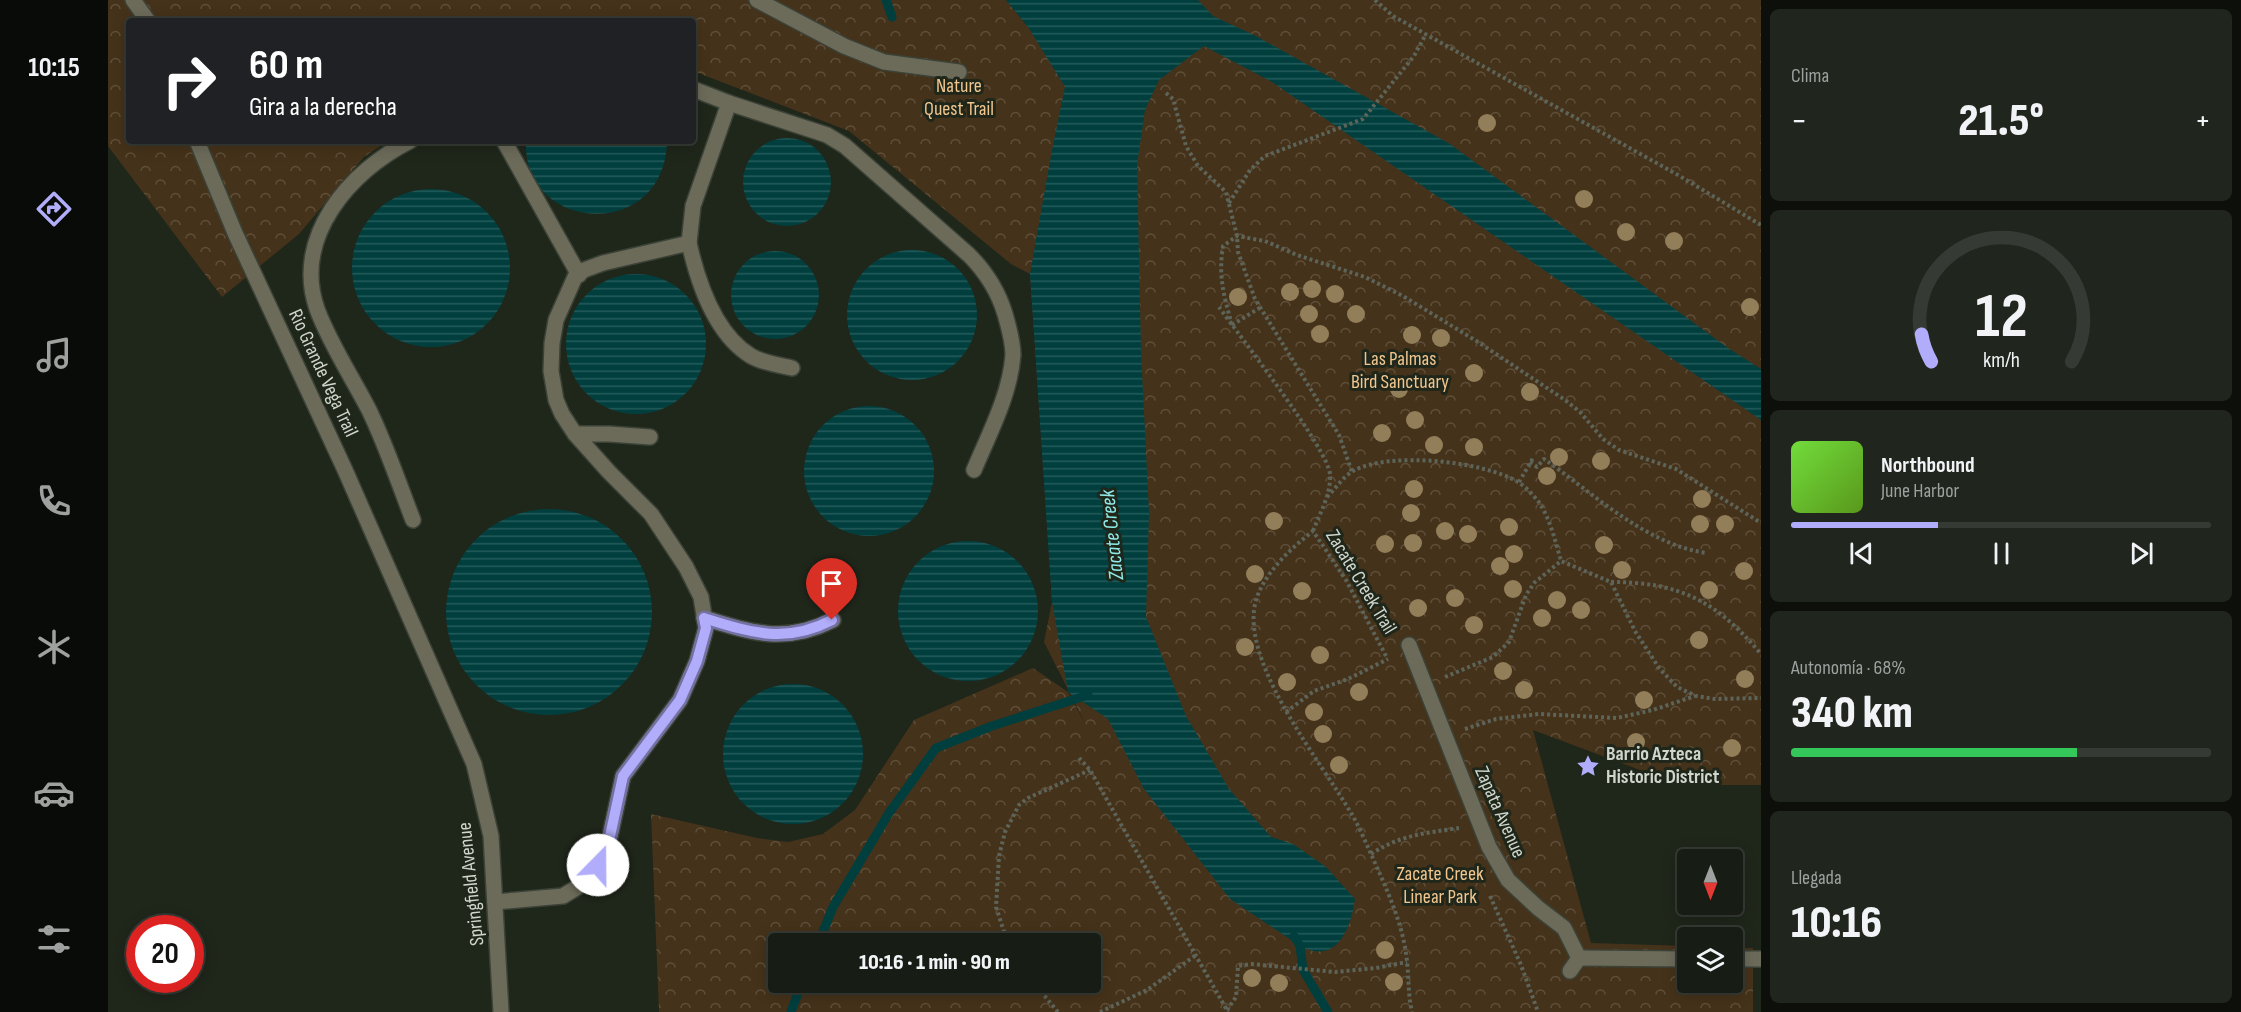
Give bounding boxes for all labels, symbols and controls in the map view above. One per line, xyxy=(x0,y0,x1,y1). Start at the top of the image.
text: 60 m xyxy=(249,40,323,91)
icon: right xyxy=(150,42,228,120)
text: 10:15 xyxy=(28,52,80,84)
text: Clima xyxy=(1791,64,1829,88)
park label: Nature Quest Trail xyxy=(924,74,994,121)
text: Gira a la derecha xyxy=(249,91,397,123)
text: 21.5° xyxy=(1958,94,2044,149)
text: − xyxy=(1791,101,1807,141)
text: + xyxy=(2195,101,2211,141)
icon: directions xyxy=(33,188,75,230)
text: 12 xyxy=(1975,281,2027,356)
street label: Rio Grande Vega Trail xyxy=(283,305,363,441)
icon: music xyxy=(33,334,75,376)
park label: Las Palmas Bird Sanctuary xyxy=(1351,347,1449,394)
text: km/h xyxy=(1982,349,2020,374)
text: Northbound xyxy=(1881,452,1975,479)
text: June Harbor xyxy=(1881,479,1959,503)
icon: phone xyxy=(33,480,75,522)
water label: Zacate Creek xyxy=(1095,487,1129,582)
street label: Zacate Creek Trail xyxy=(1320,525,1402,639)
icon: previous xyxy=(1845,537,1878,570)
icon: pause xyxy=(1985,537,2018,570)
icon: next xyxy=(2125,537,2158,570)
pin xyxy=(806,558,857,620)
icon: arrive xyxy=(815,567,848,600)
icon: climate xyxy=(33,626,75,668)
text: Autonomía · 68% xyxy=(1791,656,1906,680)
text: 340 km xyxy=(1791,686,1913,741)
place label: Barrio Azteca Historic District xyxy=(1606,742,1720,789)
place icon: Barrio Azteca Historic District xyxy=(1575,753,1601,779)
street label: Zapata Avenue xyxy=(1469,763,1531,861)
icon: car xyxy=(33,772,75,814)
street label: Springfield Avenue xyxy=(453,821,489,947)
position arrow xyxy=(566,833,630,897)
north arrow xyxy=(1677,849,1743,915)
map controls xyxy=(1677,849,1743,993)
park label: Zacate Creek Linear Park xyxy=(1396,862,1484,909)
text: Llegada xyxy=(1791,866,1842,890)
text: 10:16 xyxy=(1791,896,1882,951)
speed limit sign: 20 xyxy=(126,915,204,993)
icon: filters xyxy=(33,918,75,960)
button: layers xyxy=(1677,927,1743,993)
text: 10:16 · 1 min · 90 m xyxy=(859,949,1010,976)

